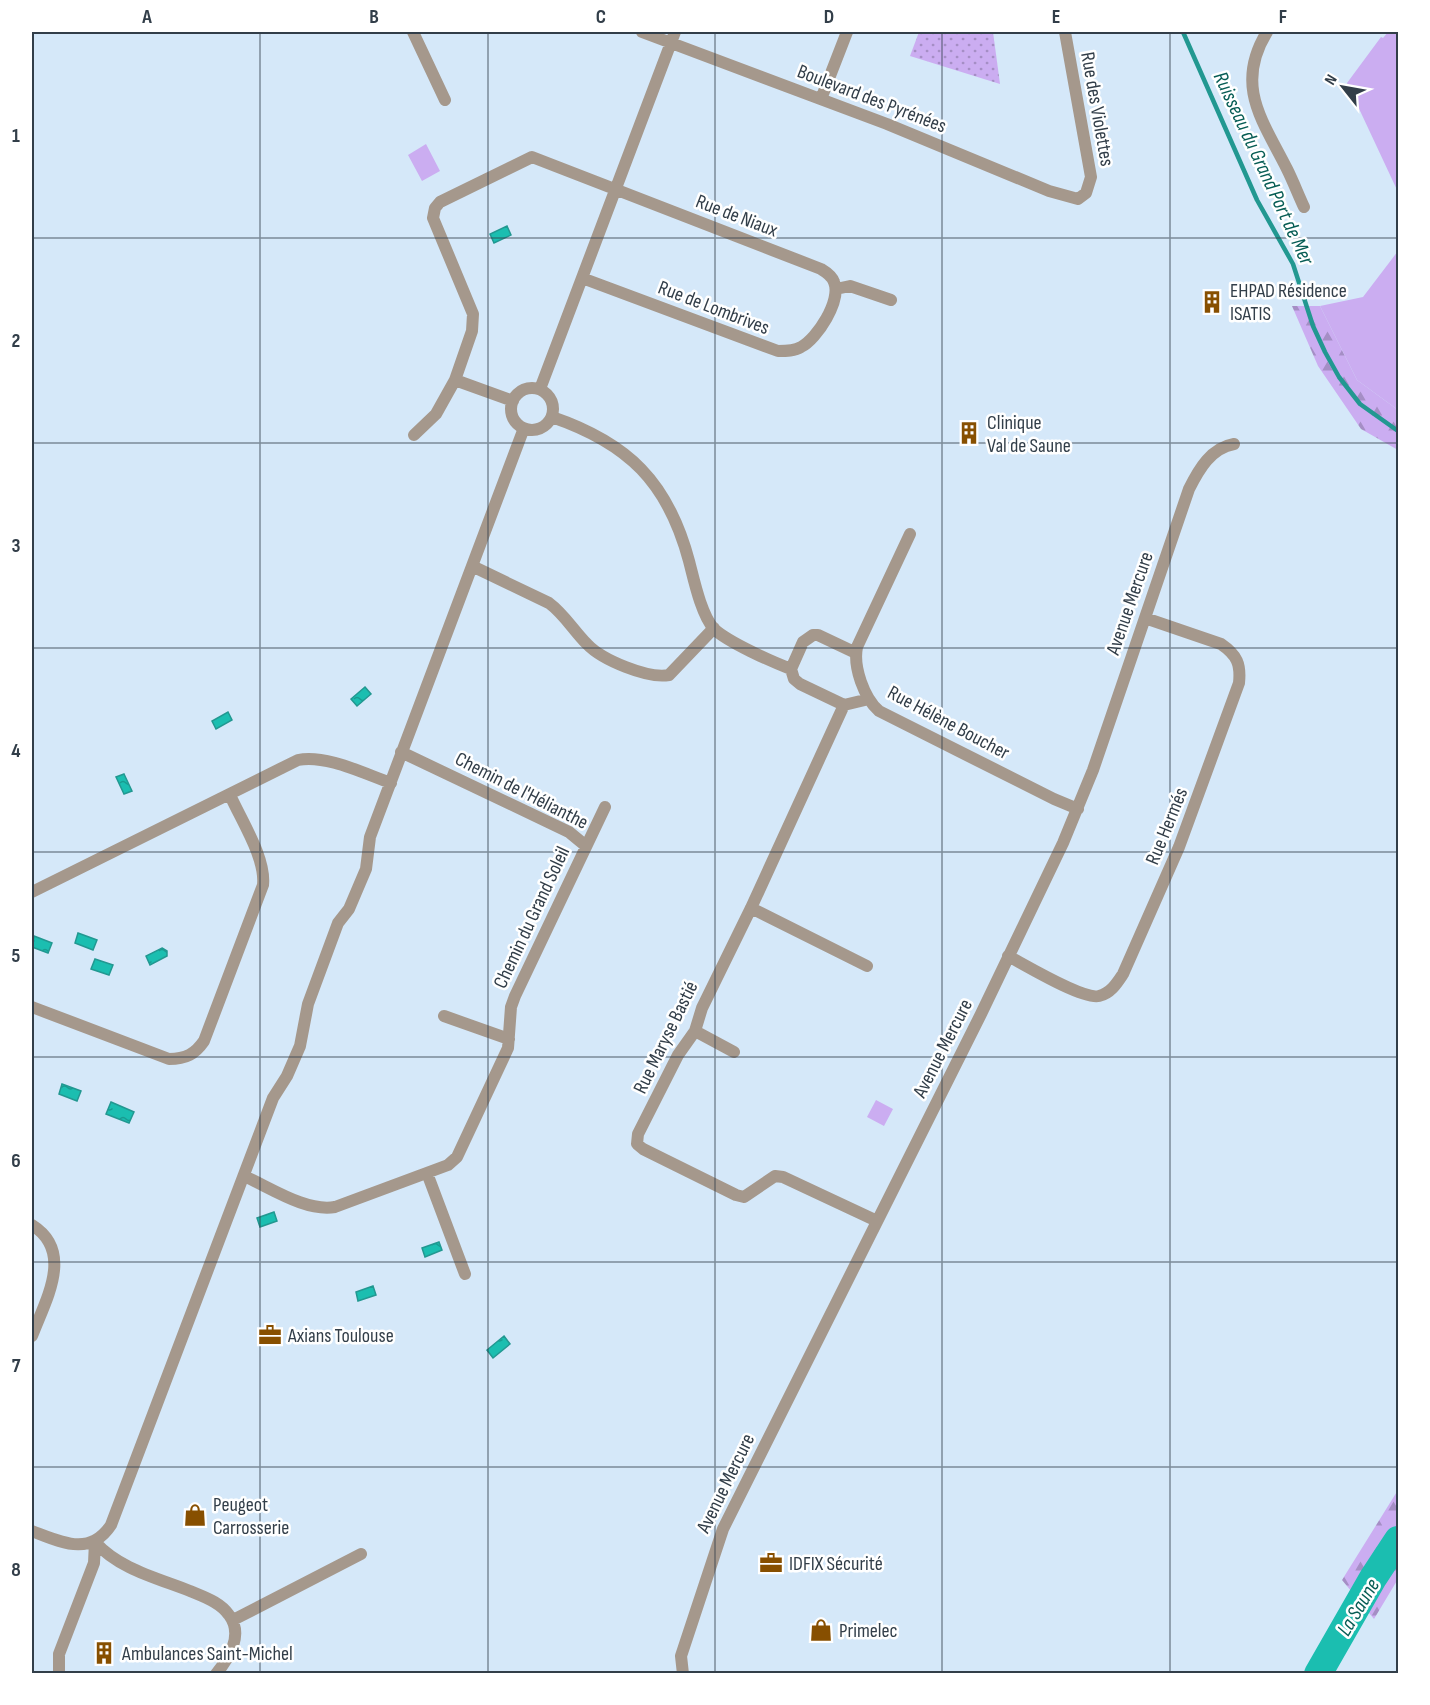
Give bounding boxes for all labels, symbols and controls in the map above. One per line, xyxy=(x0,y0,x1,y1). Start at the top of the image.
text: A xyxy=(141,5,152,29)
text: B xyxy=(369,5,379,29)
text: C xyxy=(596,5,606,29)
text: D xyxy=(824,5,834,29)
text: E xyxy=(1052,5,1060,29)
text: F xyxy=(1279,5,1287,29)
street label: Rue des Violettes xyxy=(1075,50,1119,168)
north arrow xyxy=(1313,57,1373,117)
street label: Boulevard des Pyrénées xyxy=(794,59,950,138)
water label: Ruisseau du Grand Port de Mer xyxy=(1208,68,1320,270)
text: N xyxy=(1321,71,1342,89)
text: 1 xyxy=(12,124,20,148)
street label: Rue de Niaux xyxy=(692,189,781,243)
street label: Rue de Lombrives xyxy=(655,276,773,340)
place label: EHPAD Résidence ISATIS xyxy=(1230,279,1347,326)
building icon: EHPAD Résidence ISATIS xyxy=(1199,289,1225,315)
text: 2 xyxy=(12,329,20,353)
place label: Clinique Val de Saune xyxy=(987,411,1071,458)
building icon: Clinique Val de Saune xyxy=(956,420,982,446)
text: 3 xyxy=(12,534,21,558)
street label: Avenue Mercure xyxy=(1101,549,1159,659)
street label: Rue Hélène Boucher xyxy=(884,681,1014,765)
text: 4 xyxy=(11,739,21,763)
street label: Chemin de l'Hélianthe xyxy=(451,747,592,835)
street label: Rue Hermés xyxy=(1141,784,1193,868)
street label: Chemin du Grand Soleil xyxy=(489,843,575,992)
text: 5 xyxy=(12,944,21,968)
street label: Rue Maryse Bastié xyxy=(628,977,703,1098)
street label: Avenue Mercure xyxy=(907,995,978,1103)
text: 6 xyxy=(11,1149,21,1173)
office icon: Axians Toulouse xyxy=(257,1322,283,1348)
place label: Axians Toulouse xyxy=(287,1324,394,1348)
text: 7 xyxy=(12,1354,21,1378)
street label: Avenue Mercure xyxy=(691,1430,760,1538)
place label: Peugeot Carrosserie xyxy=(213,1493,289,1540)
shop icon: Peugeot Carrosserie xyxy=(182,1502,208,1528)
office icon: IDFIX Sécurité xyxy=(758,1550,784,1576)
place label: IDFIX Sécurité xyxy=(789,1552,883,1576)
text: 8 xyxy=(11,1558,21,1582)
water label: La Saune xyxy=(1332,1574,1385,1640)
shop icon: Primelec xyxy=(808,1617,834,1643)
place label: Primelec xyxy=(839,1619,898,1643)
building icon: Ambulances Saint-Michel xyxy=(91,1640,117,1666)
place label: Ambulances Saint-Michel xyxy=(121,1642,293,1666)

